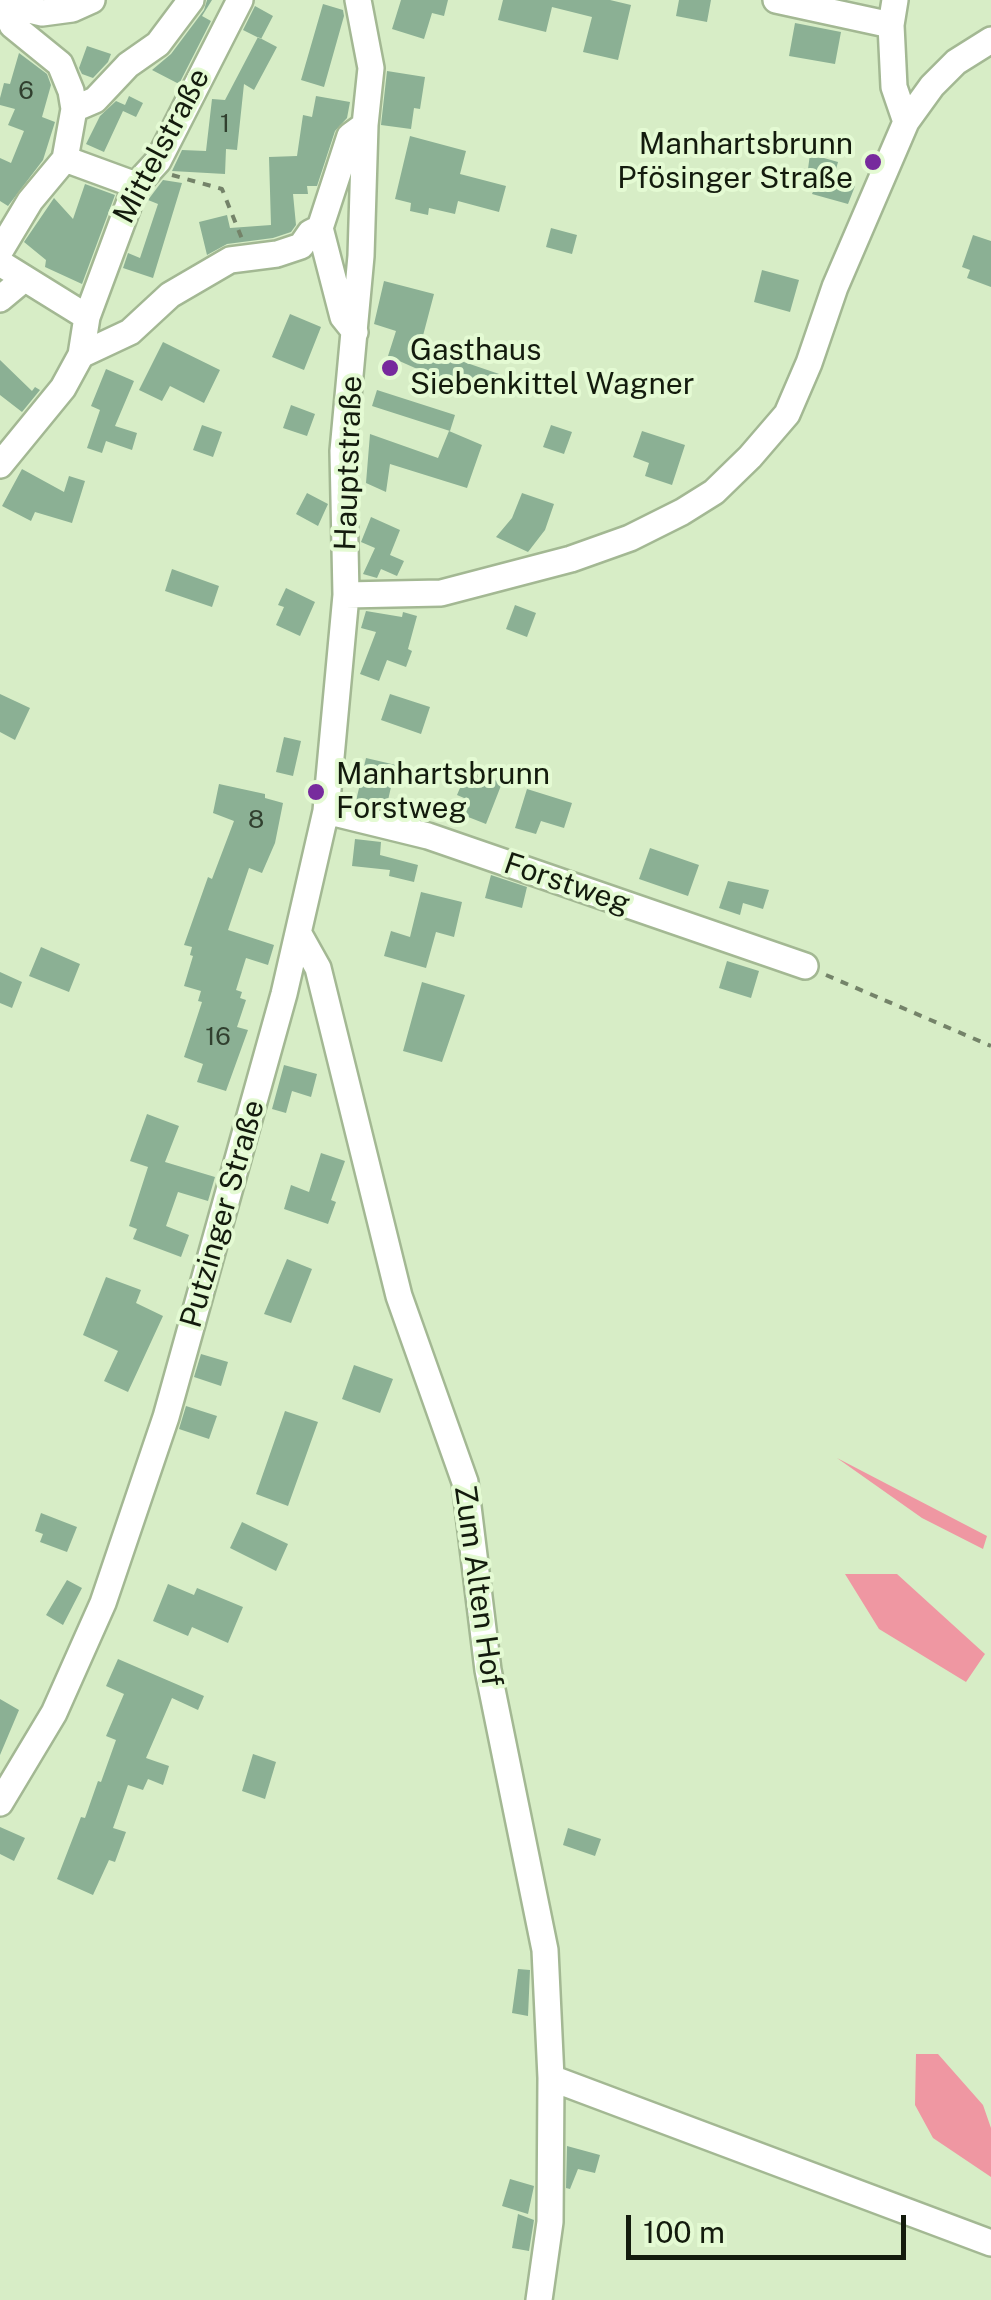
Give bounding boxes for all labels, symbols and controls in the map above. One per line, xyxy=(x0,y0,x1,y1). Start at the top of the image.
street label: Mittelstraße xyxy=(106,62,218,230)
house number: 6 xyxy=(18,76,34,106)
house number: 1 xyxy=(220,109,230,139)
place label: Manhartsbrunn Pfösinger Straße xyxy=(617,127,853,198)
marker: Manhartsbrunn Pfösinger Straße xyxy=(862,151,884,173)
place label: Gasthaus Siebenkittel Wagner xyxy=(410,333,694,404)
marker: Gasthaus Siebenkittel Wagner xyxy=(379,357,401,379)
street label: Hauptstraße xyxy=(328,375,370,551)
place label: Manhartsbrunn Forstweg xyxy=(336,757,550,828)
marker: Manhartsbrunn Forstweg xyxy=(305,781,327,803)
house number: 8 xyxy=(248,805,264,835)
street label: Forstweg xyxy=(499,846,635,922)
house number: 16 xyxy=(205,1022,231,1052)
street label: Putzinger Straße xyxy=(173,1096,273,1332)
street label: Zum Alten Hof xyxy=(446,1483,510,1689)
scale bar xyxy=(631,2195,911,2257)
text: 100 m xyxy=(643,2214,725,2250)

